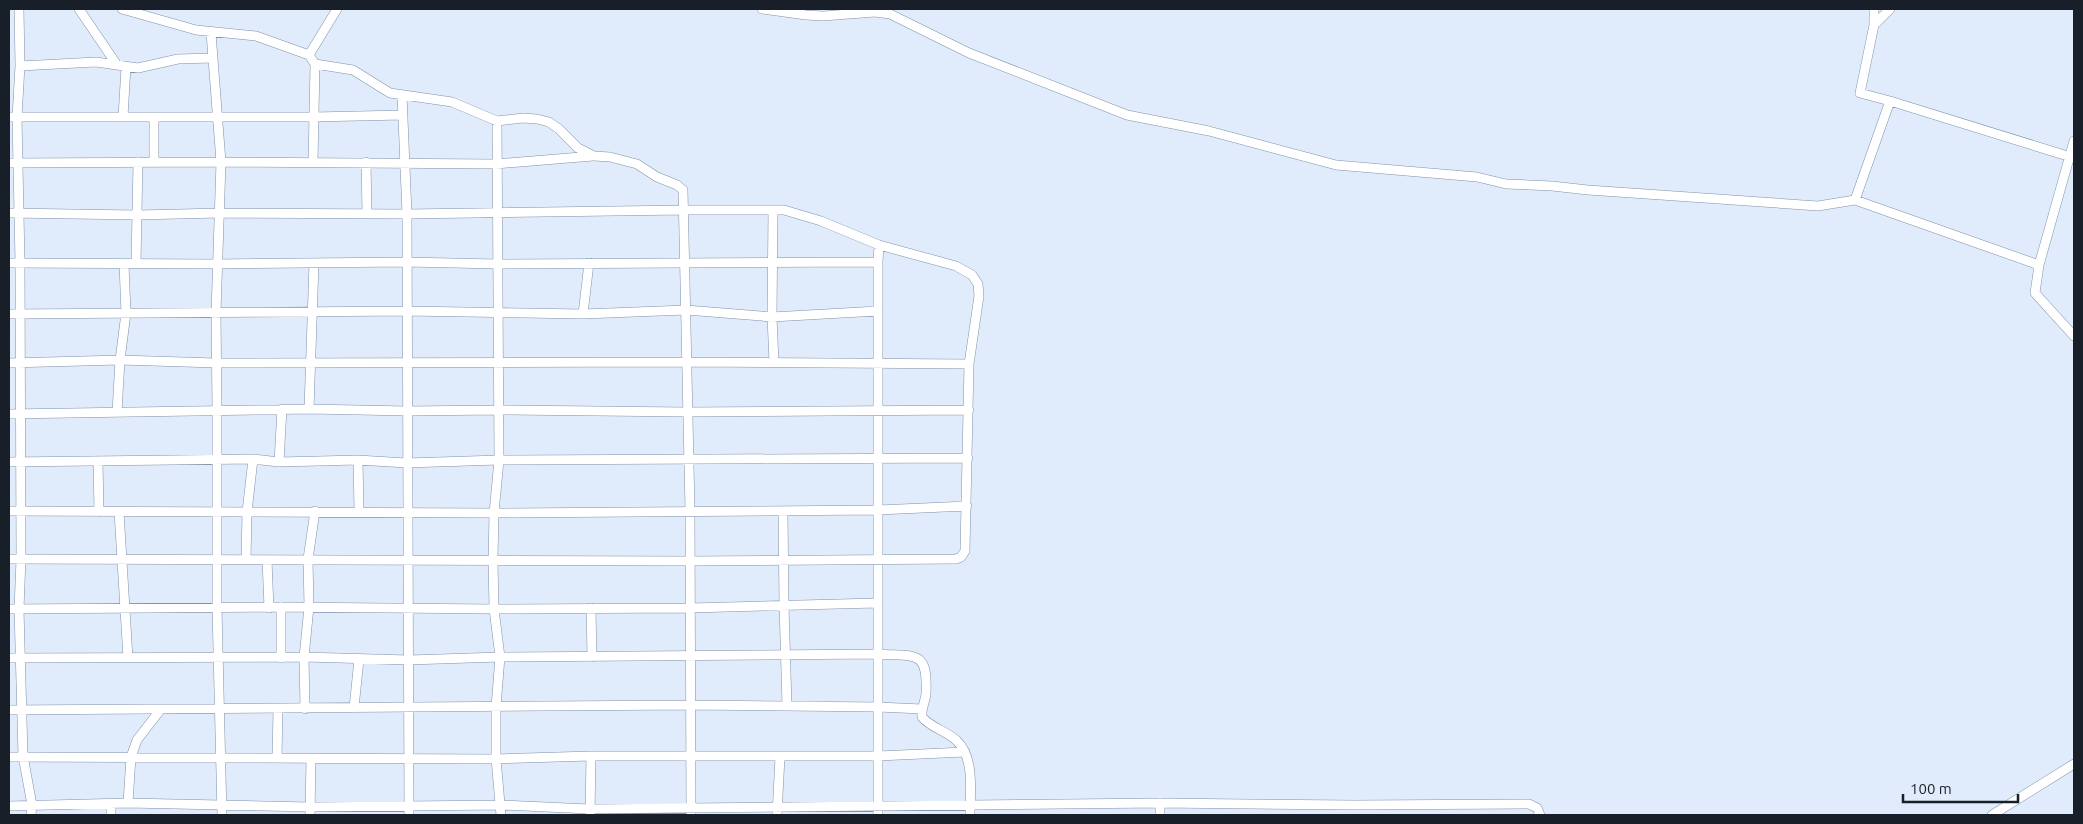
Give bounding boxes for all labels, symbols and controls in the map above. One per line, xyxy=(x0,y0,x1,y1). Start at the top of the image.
scale bar xyxy=(1903,772,2018,804)
text: 100 m xyxy=(1910,780,1952,797)

